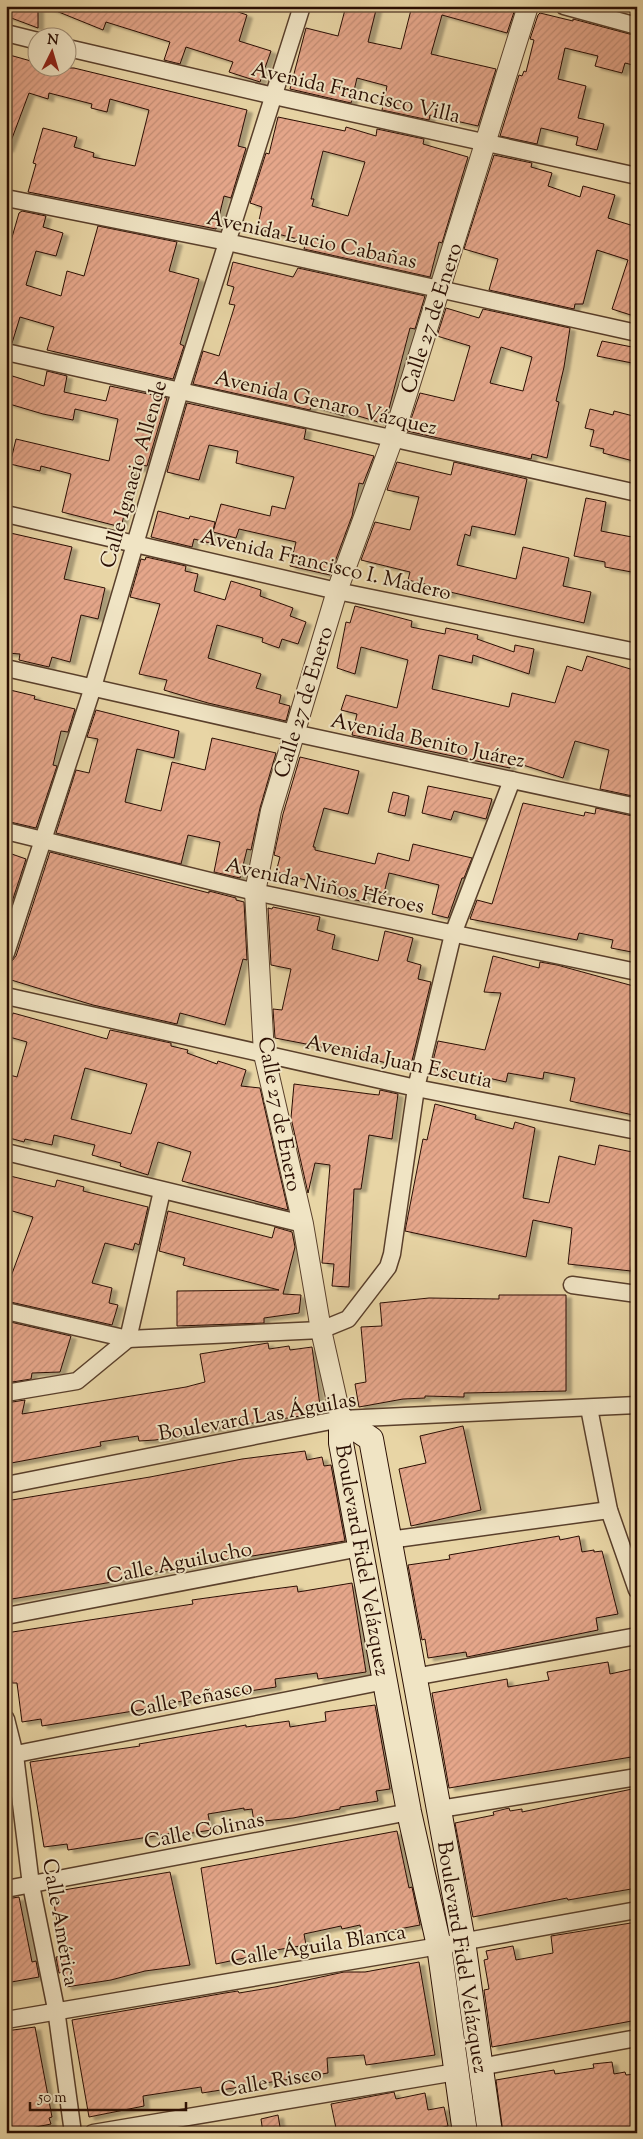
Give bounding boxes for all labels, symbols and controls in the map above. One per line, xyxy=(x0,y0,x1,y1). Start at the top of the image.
north arrow xyxy=(28,28,78,78)
text: N xyxy=(47,31,59,51)
street label: Avenida Francisco Villa xyxy=(248,55,463,133)
street label: Avenida Lucio Cabañas xyxy=(204,204,419,278)
street label: Calle 27 de Enero xyxy=(394,239,471,398)
street label: Avenida Genaro Vázquez xyxy=(211,364,440,444)
street label: Calle Ignacio Allende xyxy=(94,377,176,572)
street label: Avenida Francisco I. Madero xyxy=(197,522,454,609)
street label: Calle 27 de Enero xyxy=(268,623,342,782)
street label: Avenida Benito Juárez xyxy=(328,707,528,777)
street label: Avenida Niños Héroes xyxy=(222,851,427,923)
street label: Avenida Juan Escutia xyxy=(302,1028,495,1097)
street label: Calle 27 de Enero xyxy=(248,1035,308,1194)
street label: Boulevard Las Águilas xyxy=(156,1386,359,1450)
street label: Boulevard Fidel Velázquez xyxy=(326,1442,396,1679)
street label: Calle Aguilucho xyxy=(104,1535,255,1593)
street label: Calle Peñasco xyxy=(128,1673,255,1727)
street label: Calle Colinas xyxy=(142,1806,267,1858)
street label: Boulevard Fidel Velázquez xyxy=(428,1839,494,2076)
street label: Calle América xyxy=(33,1856,85,1989)
street label: Calle Águila Blanca xyxy=(229,1918,408,1976)
street label: Calle Risco xyxy=(218,2059,324,2107)
scale bar xyxy=(30,2079,186,2111)
text: 50 m xyxy=(37,2088,67,2109)

